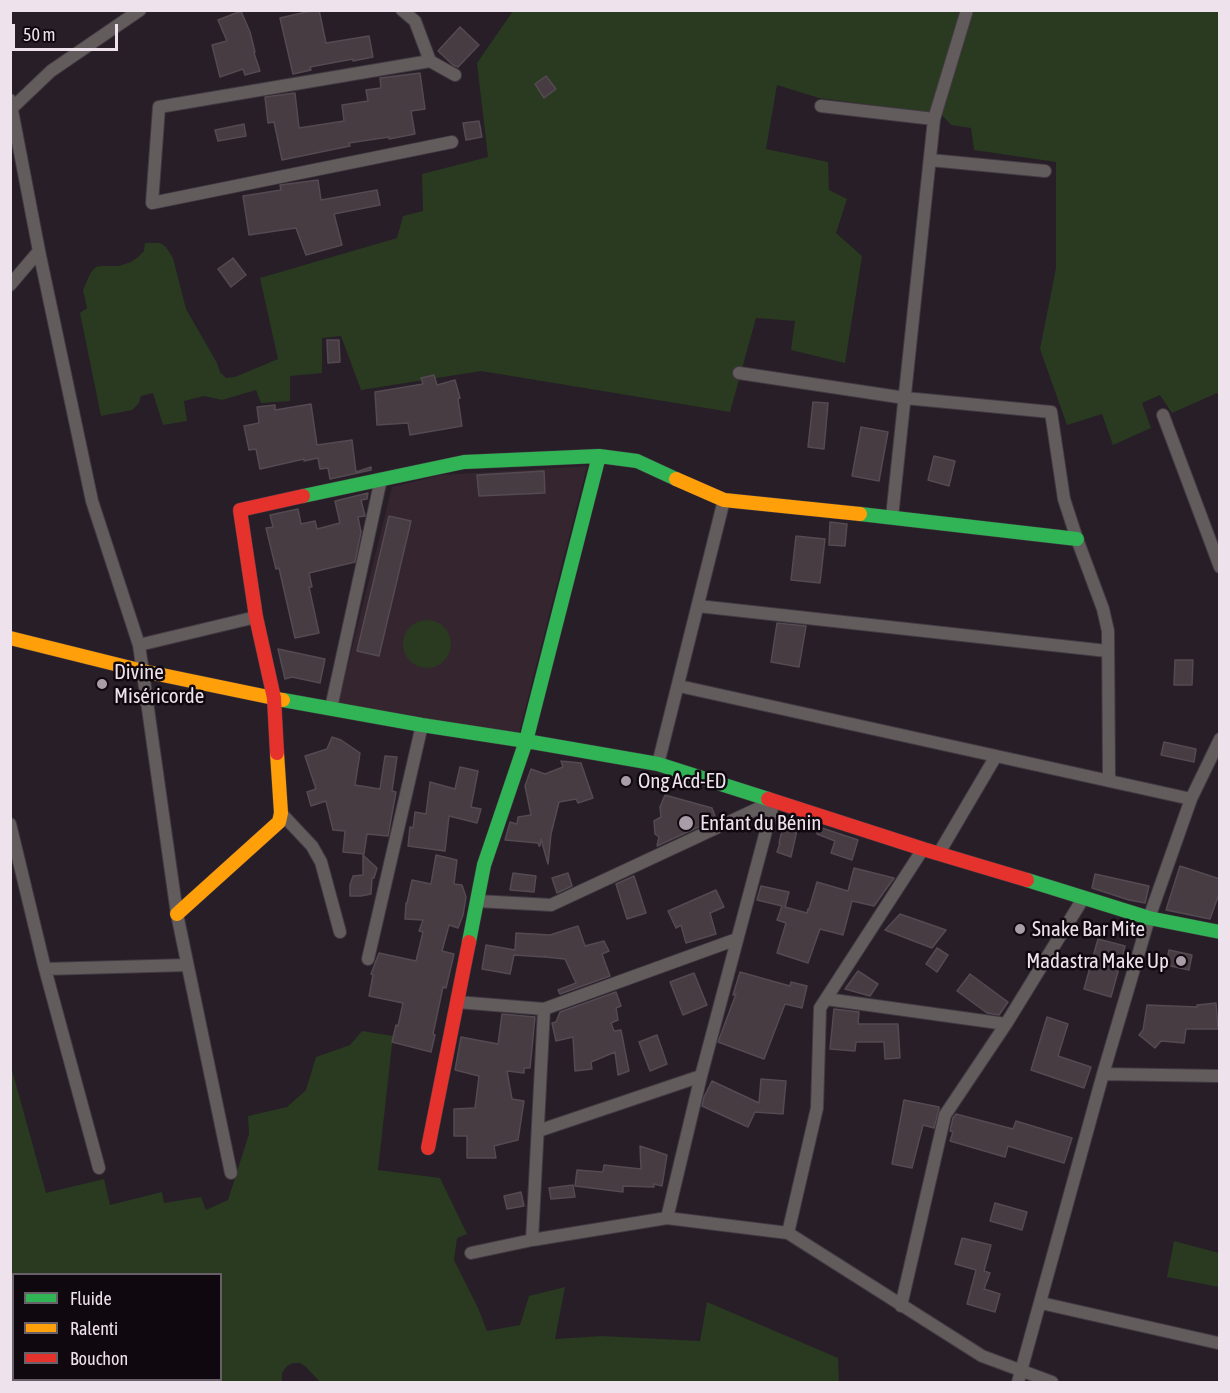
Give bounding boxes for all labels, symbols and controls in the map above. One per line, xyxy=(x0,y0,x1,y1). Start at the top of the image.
scale bar xyxy=(15,12,122,50)
text: 50 m xyxy=(23,24,55,45)
place label: Divine Miséricorde xyxy=(114,659,204,709)
marker: Divine Miséricorde xyxy=(95,677,109,691)
place label: Ong Acd-ED xyxy=(638,768,726,794)
marker: Ong Acd-ED xyxy=(619,774,633,788)
place label: Enfant du Bénin xyxy=(700,810,821,836)
marker: Enfant du Bénin xyxy=(677,814,695,832)
place label: Snake Bar Mite xyxy=(1032,916,1145,942)
marker: Snake Bar Mite xyxy=(1013,922,1027,936)
place label: Madastra Make Up xyxy=(1026,948,1169,974)
marker: Madastra Make Up xyxy=(1174,954,1188,968)
legend xyxy=(12,1273,222,1381)
text: Fluide xyxy=(70,1288,112,1309)
text: Ralenti xyxy=(70,1318,118,1339)
text: Bouchon xyxy=(70,1348,128,1369)

